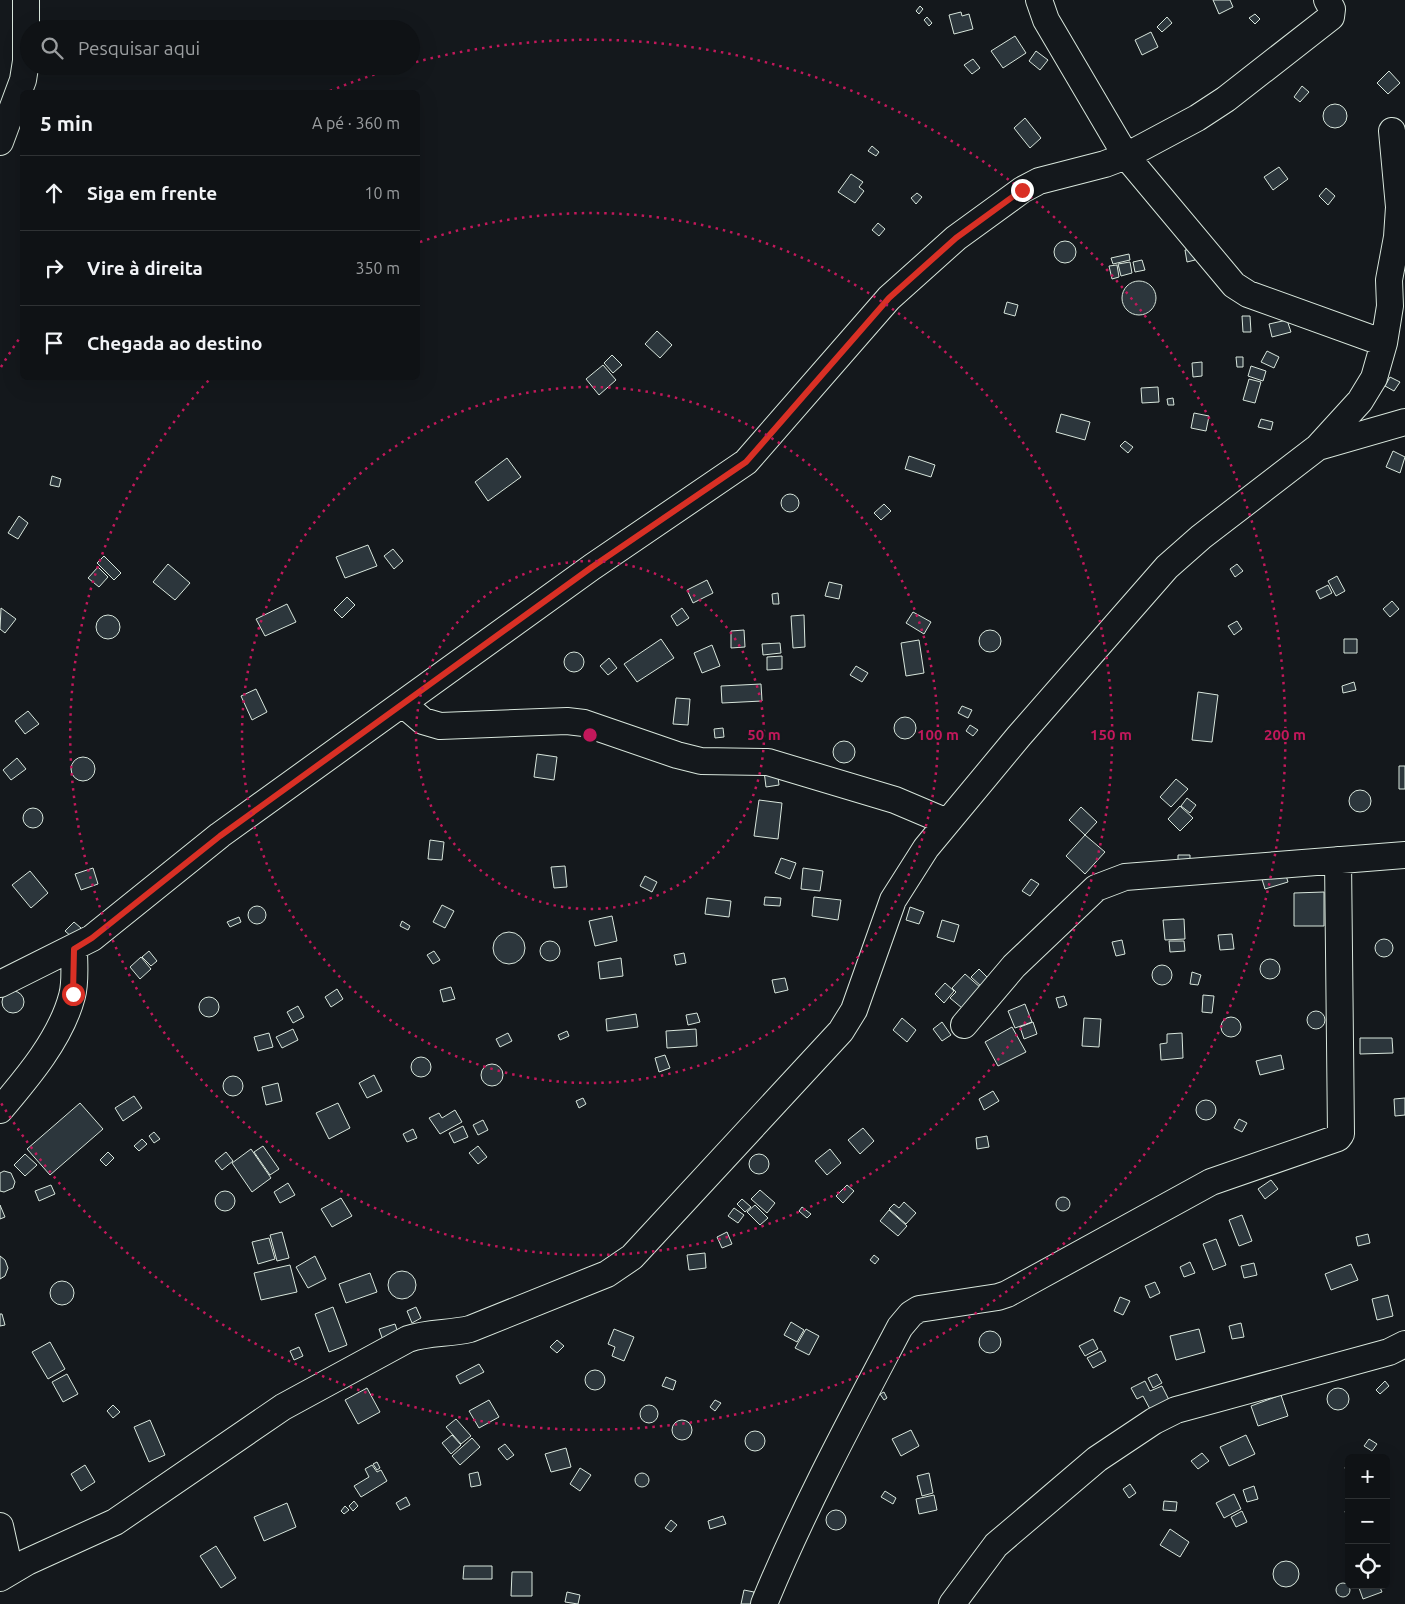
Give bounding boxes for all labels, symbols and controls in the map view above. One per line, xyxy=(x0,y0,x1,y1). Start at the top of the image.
search box xyxy=(20,20,420,75)
icon: search xyxy=(38,34,66,62)
text: Pesquisar aqui xyxy=(78,37,200,59)
text: 5 min xyxy=(40,111,93,135)
text: A pé · 360 m xyxy=(312,114,400,132)
icon: ahead xyxy=(40,179,68,207)
route end xyxy=(1011,179,1034,202)
text: Siga em frente xyxy=(87,182,217,204)
text: 10 m xyxy=(364,184,400,202)
icon: right xyxy=(40,254,68,282)
text: Vire à direita xyxy=(87,257,203,279)
text: 350 m xyxy=(355,259,400,277)
icon: arrive xyxy=(40,329,68,357)
text: Chegada ao destino xyxy=(87,332,263,354)
centre of rings xyxy=(581,726,599,744)
text: 50 m xyxy=(747,726,781,743)
text: 100 m xyxy=(917,726,959,743)
text: 150 m xyxy=(1090,726,1132,743)
text: 200 m xyxy=(1264,726,1306,743)
route start xyxy=(62,983,85,1006)
map controls xyxy=(1345,1454,1390,1589)
button: + xyxy=(1345,1454,1390,1499)
button: − xyxy=(1345,1499,1390,1544)
button: locate xyxy=(1345,1544,1390,1589)

